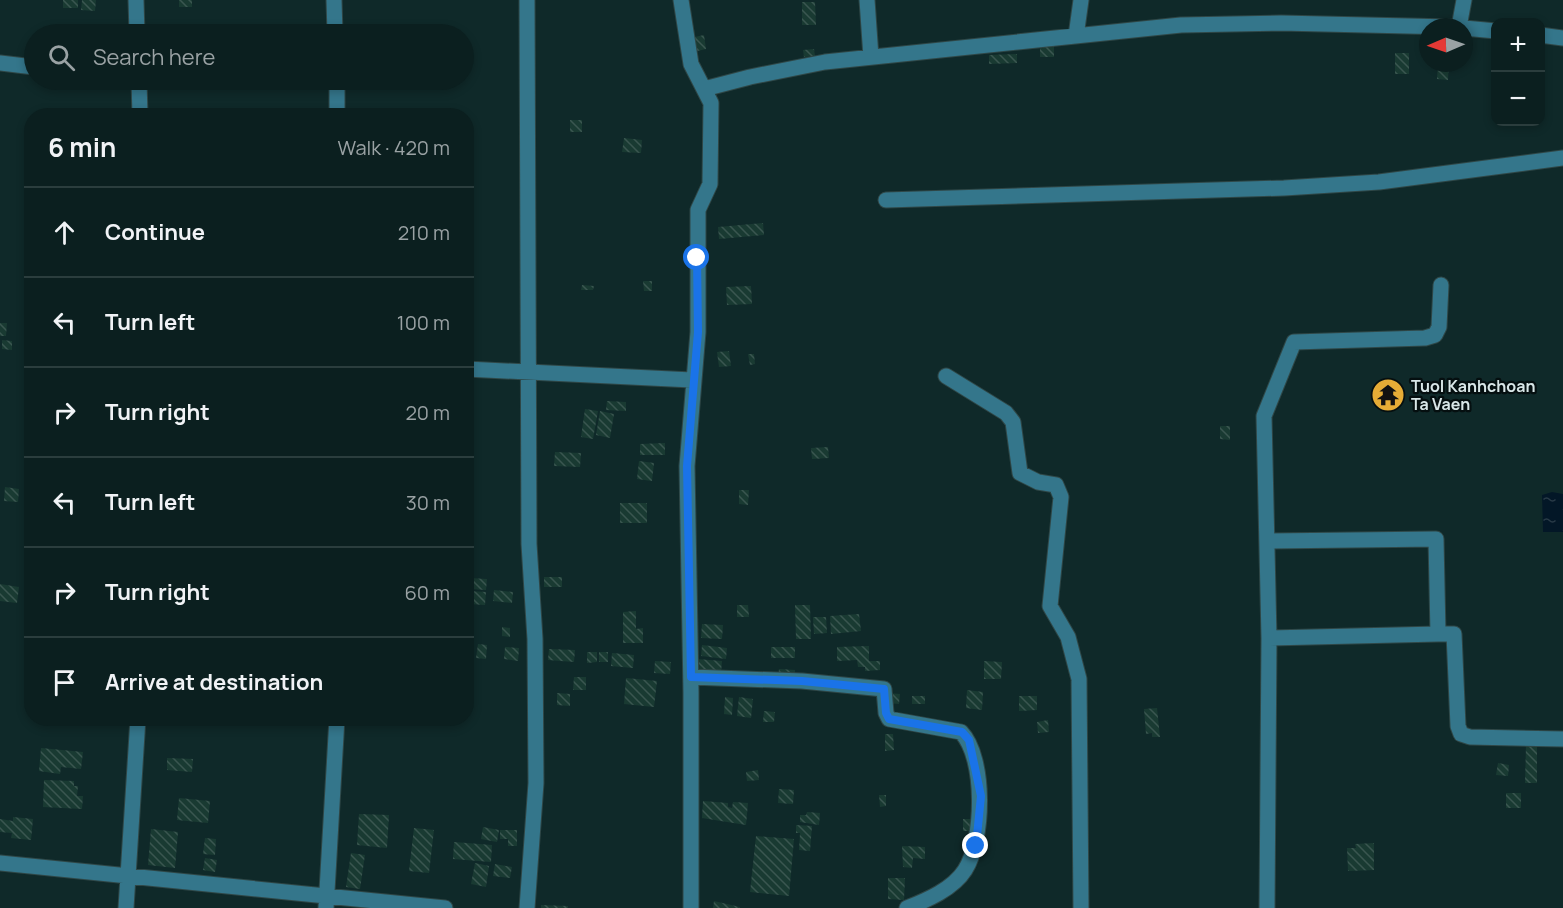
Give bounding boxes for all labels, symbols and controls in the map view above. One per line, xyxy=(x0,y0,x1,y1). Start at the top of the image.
north arrow xyxy=(1419,18,1473,72)
map controls xyxy=(1491,18,1545,126)
button: + xyxy=(1491,18,1545,72)
search box xyxy=(24,24,474,90)
icon: search xyxy=(45,41,78,74)
text: Search here xyxy=(93,42,215,72)
button: − xyxy=(1491,72,1545,126)
text: 6 min xyxy=(48,129,116,165)
text: Walk · 420 m xyxy=(338,134,450,161)
icon: ahead xyxy=(48,216,81,249)
text: Continue xyxy=(105,217,205,247)
text: 210 m xyxy=(398,219,450,246)
route start xyxy=(683,244,709,270)
icon: left xyxy=(48,306,81,339)
text: Turn left xyxy=(105,307,195,337)
text: 100 m xyxy=(397,309,450,336)
place label: Tuol Kanhchoan Ta Vaen xyxy=(1411,375,1535,415)
temple icon: Tuol Kanhchoan Ta Vaen xyxy=(1370,377,1406,413)
icon: right xyxy=(48,396,81,429)
text: Turn right xyxy=(105,397,210,427)
text: 20 m xyxy=(405,399,450,426)
icon: left xyxy=(48,486,81,519)
text: Turn left xyxy=(105,487,195,517)
text: 30 m xyxy=(406,489,450,516)
icon: right xyxy=(48,576,81,609)
text: Turn right xyxy=(105,577,210,607)
text: 60 m xyxy=(404,579,450,606)
icon: arrive xyxy=(48,666,81,699)
text: Arrive at destination xyxy=(105,667,323,697)
route end xyxy=(962,832,988,858)

